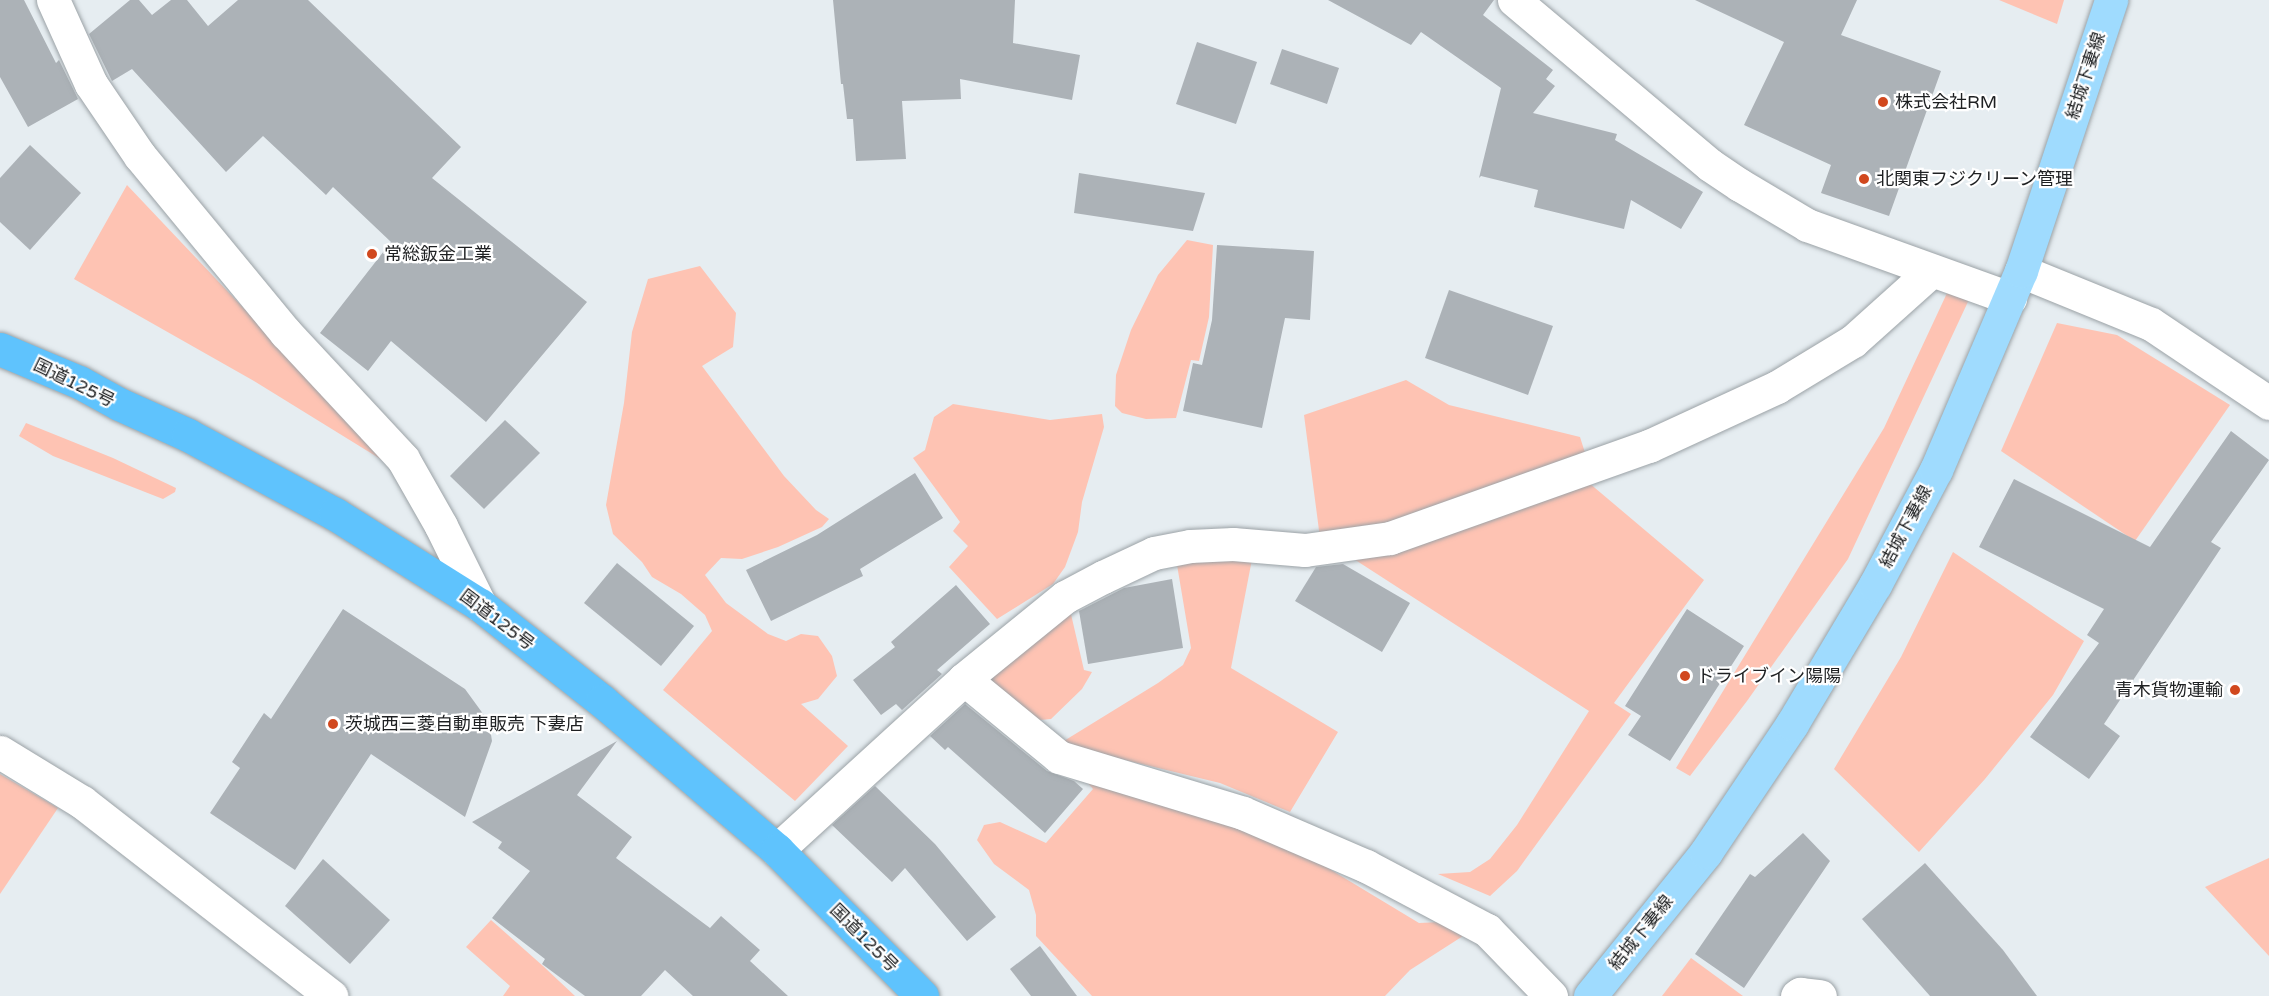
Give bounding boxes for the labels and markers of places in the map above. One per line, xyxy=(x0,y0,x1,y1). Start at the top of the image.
place label: 株式会社RM xyxy=(1895,91,1997,113)
marker: 株式会社RM xyxy=(1876,95,1890,109)
place label: 北関東フジクリーン管理 xyxy=(1876,168,2074,190)
marker: 北関東フジクリーン管理 xyxy=(1857,172,1871,186)
place label: 常総鈑金工業 xyxy=(384,243,492,265)
marker: 常総鈑金工業 xyxy=(365,247,379,261)
place label: ドライブイン陽陽 xyxy=(1697,665,1841,687)
marker: ドライブイン陽陽 xyxy=(1678,669,1692,683)
place label: 青木貨物運輸 xyxy=(2115,679,2223,701)
marker: 青木貨物運輸 xyxy=(2228,683,2242,697)
place label: 茨城西三菱自動車販売 下妻店 xyxy=(345,713,584,735)
marker: 茨城西三菱自動車販売 下妻店 xyxy=(326,717,340,731)

